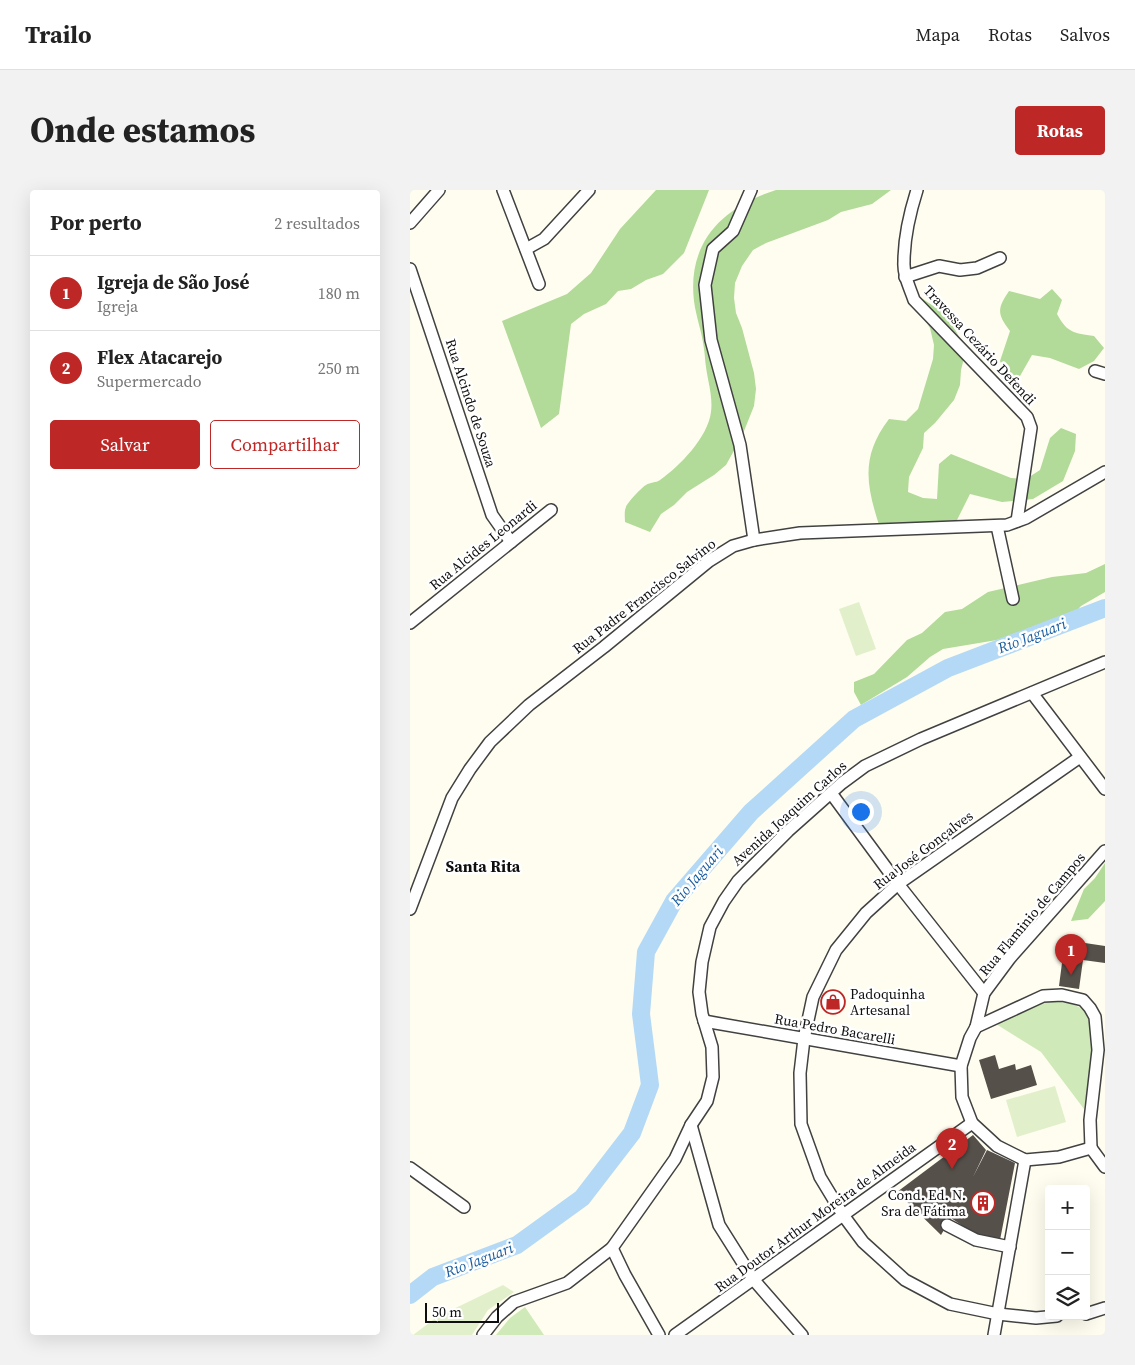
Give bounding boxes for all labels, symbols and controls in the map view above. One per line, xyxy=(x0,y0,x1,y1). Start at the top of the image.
text: Trailo xyxy=(25,18,92,51)
text: Mapa xyxy=(916,22,960,47)
text: Rotas xyxy=(988,22,1032,47)
text: Salvos xyxy=(1060,22,1110,47)
text: Onde estamos xyxy=(30,106,255,154)
button: Rotas xyxy=(1015,106,1105,155)
text: Por perto xyxy=(50,208,142,237)
text: 2 resultados xyxy=(274,212,360,234)
text: Igreja de São José xyxy=(97,269,249,295)
street label: Travessa Cezário Defendi xyxy=(919,281,1041,409)
text: 1 xyxy=(62,282,70,304)
text: 180 m xyxy=(318,282,360,304)
text: Igreja xyxy=(97,295,138,317)
street label: Rua Alcindo de Souza xyxy=(441,336,501,471)
text: Flex Atacarejo xyxy=(97,344,222,370)
text: 2 xyxy=(62,357,70,379)
text: 250 m xyxy=(318,357,360,379)
text: Supermercado xyxy=(97,370,201,392)
button: Salvar xyxy=(50,420,200,469)
button: Compartilhar xyxy=(210,420,360,469)
street label: Rua Alcides Leonardi xyxy=(425,495,541,595)
street label: Rua Padre Francisco Salvino xyxy=(568,534,720,658)
water label: Rio Jaguari xyxy=(994,613,1070,659)
street label: Avenida Joaquim Carlos xyxy=(727,756,851,870)
your location xyxy=(848,799,874,825)
street label: Rua José Gonçalves xyxy=(869,806,977,894)
water label: Rio Jaguari xyxy=(665,841,728,911)
street label: Rua Flaminio de Campos xyxy=(974,848,1090,980)
district label: Santa Rita xyxy=(446,855,521,877)
pin: 1 xyxy=(1055,934,1087,975)
place label: Padoquinha Artesanal xyxy=(850,984,926,1020)
shop icon: Padoquinha Artesanal xyxy=(820,989,846,1015)
street label: Rua Pedro Bacarelli xyxy=(773,1009,897,1049)
pin: 2 xyxy=(936,1128,968,1169)
street label: Rua Doutor Arthur Moreira de Almeida xyxy=(710,1137,920,1297)
place label: Cond. Ed. N. Sra de Fátima xyxy=(881,1185,967,1221)
map controls xyxy=(1045,1185,1090,1320)
button: + xyxy=(1045,1185,1090,1230)
building icon: Cond. Ed. N. Sra de Fátima xyxy=(970,1190,996,1216)
button: − xyxy=(1045,1230,1090,1275)
water label: Rio Jaguari xyxy=(441,1237,517,1283)
button: layers xyxy=(1045,1275,1090,1320)
scale bar xyxy=(425,1300,499,1323)
text: 50 m xyxy=(432,1302,462,1322)

